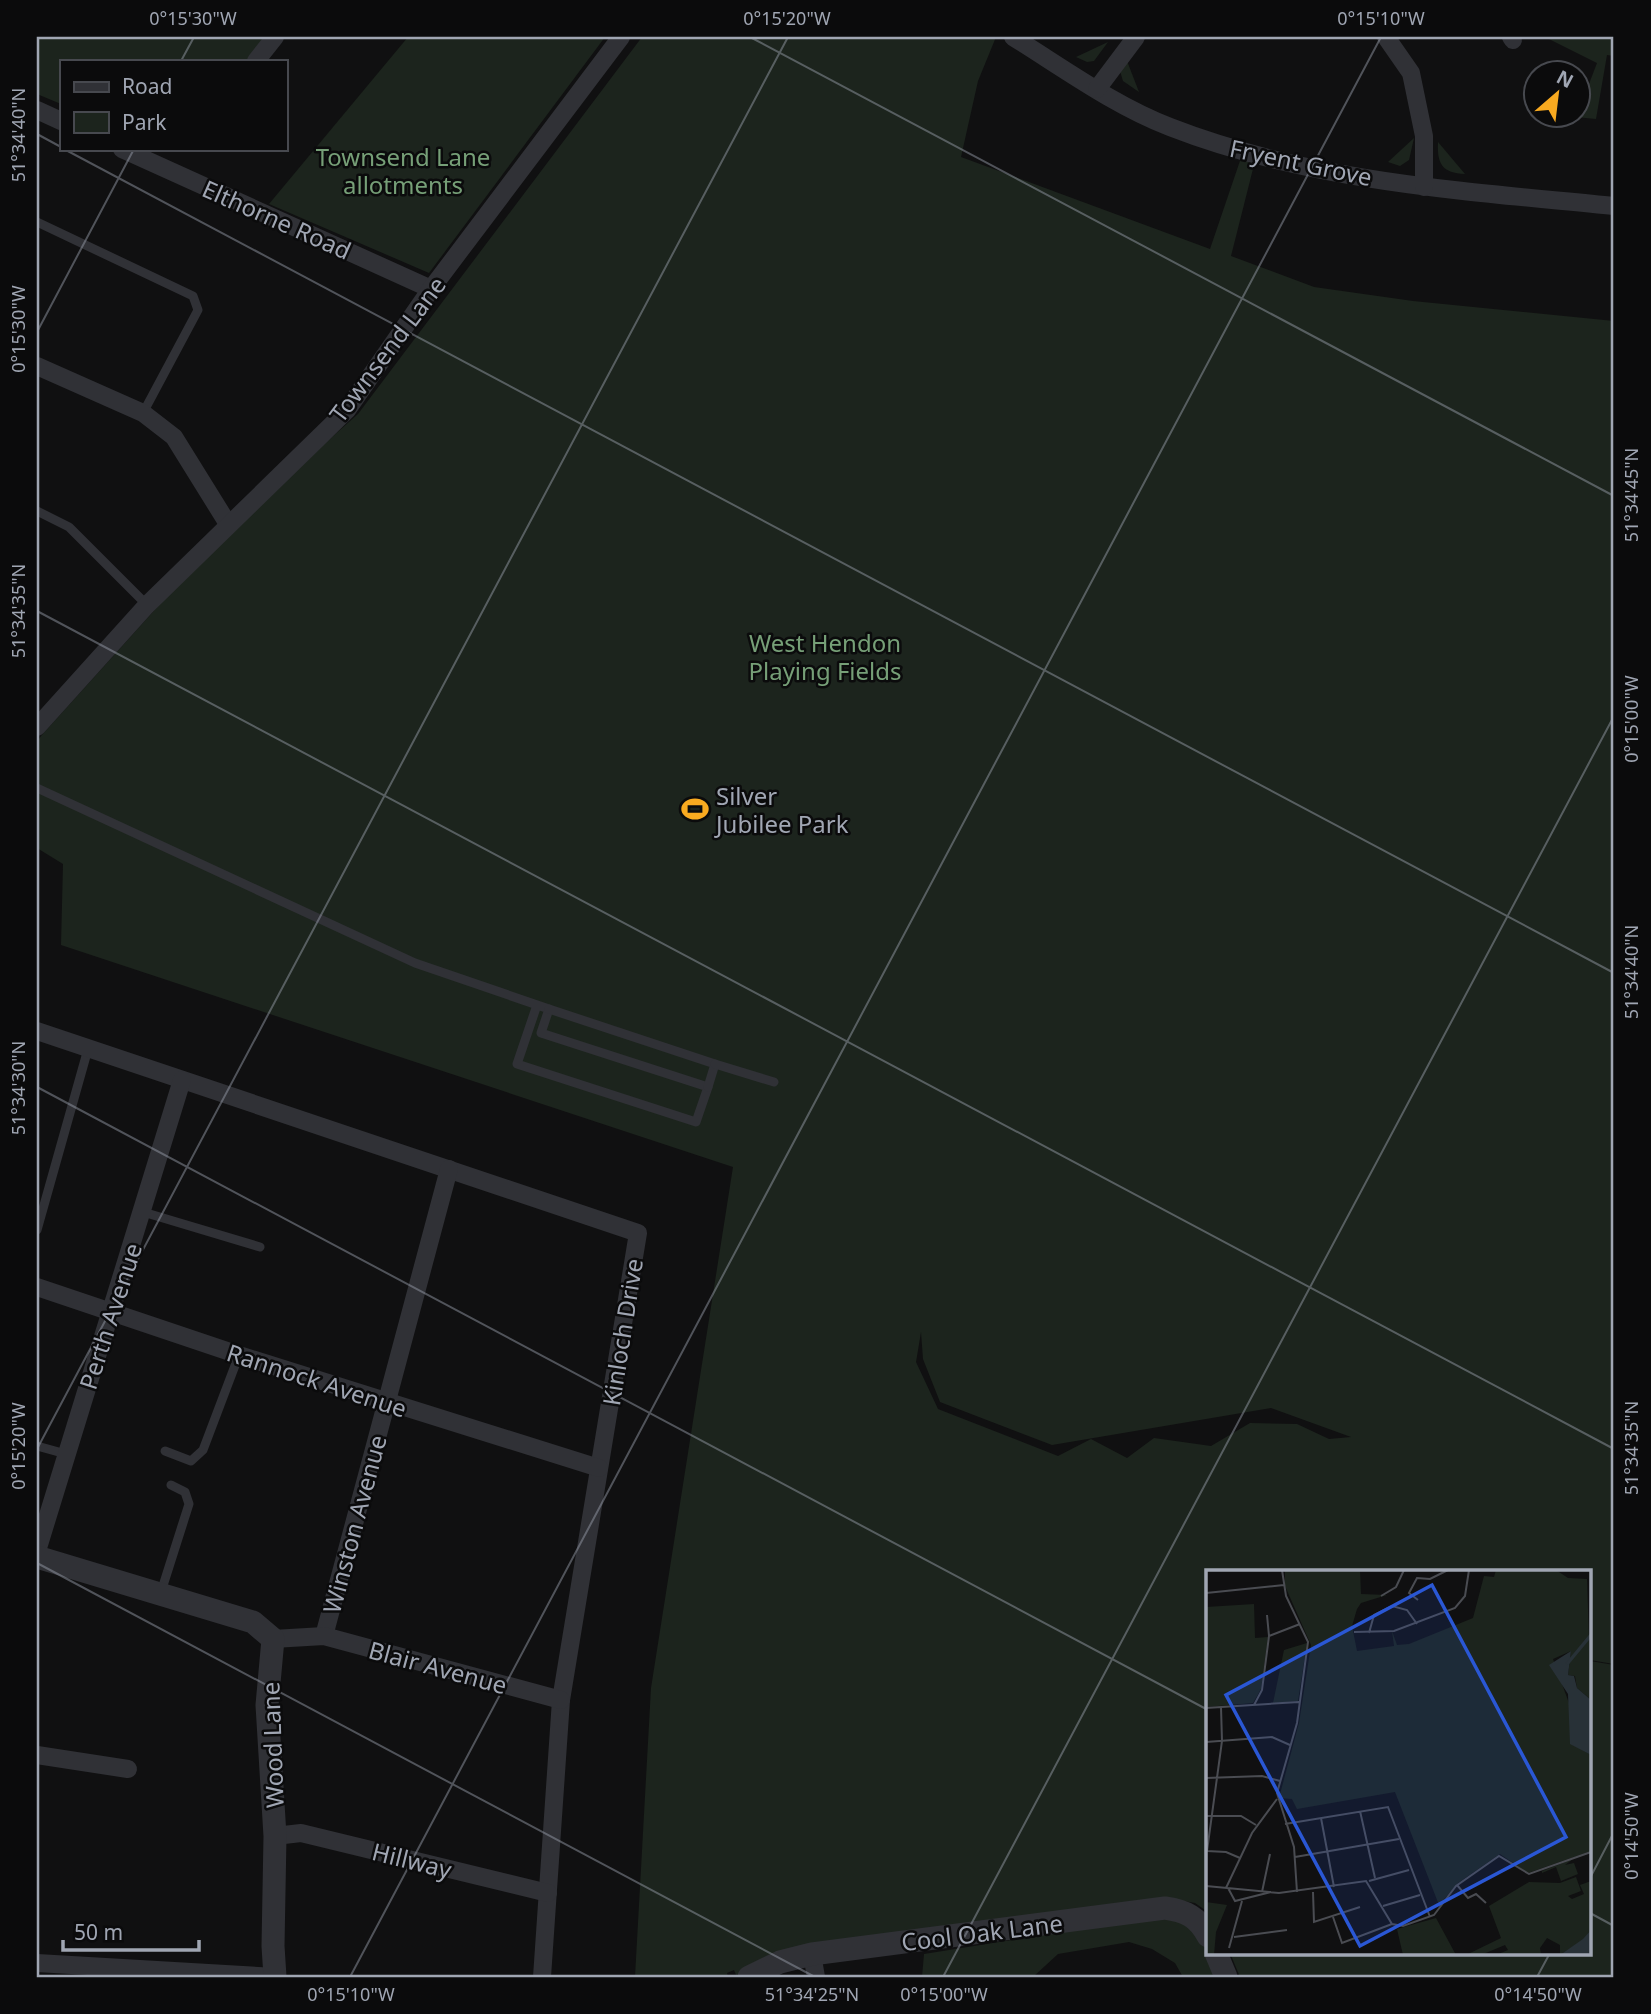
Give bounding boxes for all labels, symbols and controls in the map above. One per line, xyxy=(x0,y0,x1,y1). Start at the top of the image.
text: 0°15'30"W xyxy=(149,6,237,30)
text: 0°15'20"W xyxy=(743,6,831,30)
text: 0°15'10"W xyxy=(1337,6,1425,30)
legend xyxy=(60,60,287,150)
north arrow xyxy=(1522,60,1592,130)
text: N xyxy=(1552,64,1578,94)
text: Road xyxy=(122,72,172,100)
text: 51°34'40"N xyxy=(6,88,30,182)
text: Park xyxy=(122,108,167,136)
street label: Fryent Grove xyxy=(1227,131,1375,193)
park label: Townsend Lane allotments xyxy=(316,140,490,201)
street label: Elthorne Road xyxy=(197,171,357,267)
street label: Townsend Lane xyxy=(321,269,453,429)
text: 0°15'30"W xyxy=(6,285,30,373)
text: 51°34'45"N xyxy=(1619,448,1643,542)
text: 51°34'35"N xyxy=(6,564,30,658)
park label: West Hendon Playing Fields xyxy=(748,626,902,687)
text: 0°15'00"W xyxy=(1619,675,1643,763)
place label: Silver Jubilee Park xyxy=(714,779,849,840)
sports icon: Silver Jubilee Park xyxy=(680,794,710,824)
text: 51°34'40"N xyxy=(1619,925,1643,1019)
text: 51°34'30"N xyxy=(6,1041,30,1135)
street label: Perth Avenue xyxy=(71,1239,149,1393)
street label: Kinloch Drive xyxy=(594,1256,650,1408)
street label: Rannock Avenue xyxy=(223,1335,411,1425)
text: 51°34'35"N xyxy=(1619,1401,1643,1495)
text: 0°15'20"W xyxy=(6,1402,30,1490)
street label: Winston Avenue xyxy=(314,1431,394,1617)
inset map xyxy=(1206,1570,1592,1954)
street label: Blair Avenue xyxy=(365,1633,511,1701)
street label: Wood Lane xyxy=(253,1681,291,1809)
text: 0°14'50"W xyxy=(1619,1792,1643,1880)
street label: Hillway xyxy=(369,1834,456,1886)
street label: Cool Oak Lane xyxy=(899,1906,1065,1958)
scale bar xyxy=(63,1909,200,1953)
text: 50 m xyxy=(74,1918,123,1946)
text: 0°15'10"W xyxy=(307,1982,395,2006)
text: 51°34'25"N xyxy=(765,1982,859,2006)
text: 0°15'00"W xyxy=(900,1982,988,2006)
text: 0°14'50"W xyxy=(1494,1982,1582,2006)

